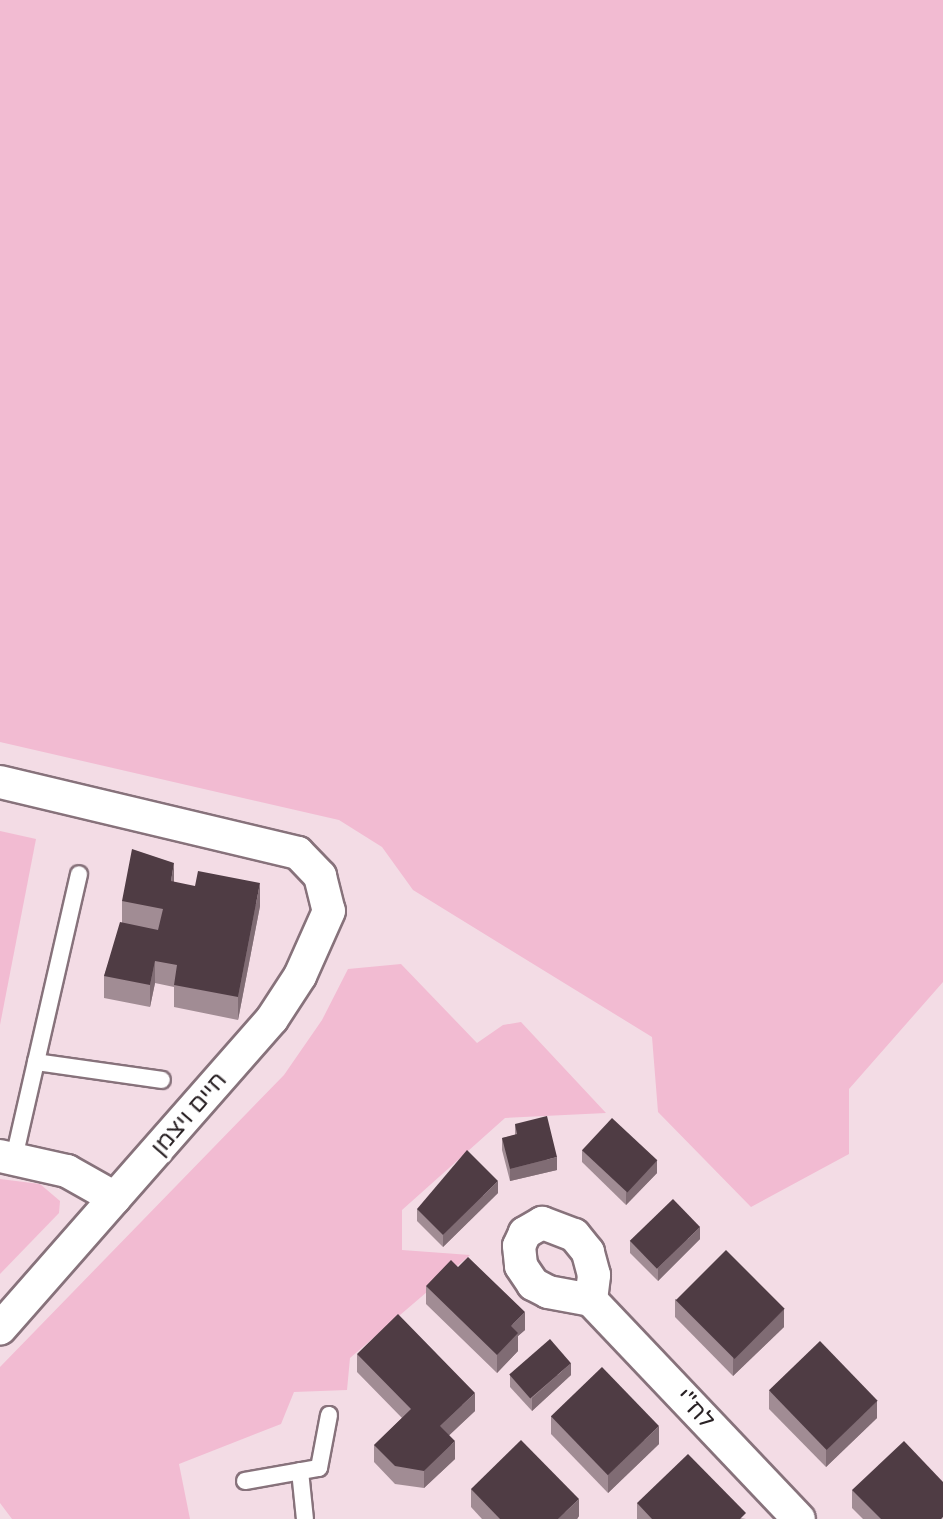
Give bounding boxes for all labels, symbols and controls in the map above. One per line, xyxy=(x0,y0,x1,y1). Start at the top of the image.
street label: חיים ויצמן xyxy=(145,1066,233,1162)
street label: לח"י xyxy=(669,1383,721,1435)

